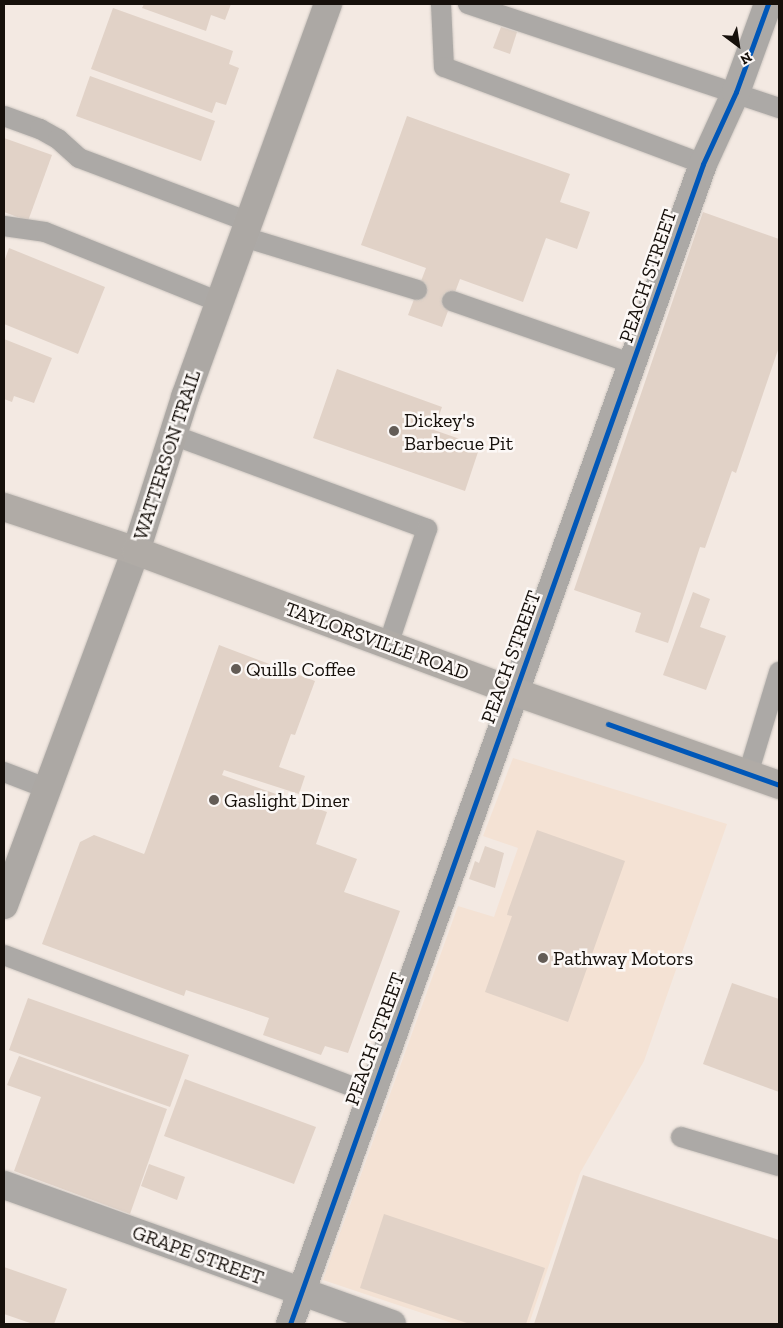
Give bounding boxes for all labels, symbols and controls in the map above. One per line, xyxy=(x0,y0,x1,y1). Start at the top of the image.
north arrow xyxy=(713,20,763,70)
text: N xyxy=(737,48,755,68)
street label: PEACH STREET xyxy=(614,206,682,346)
street label: WATTERSON TRAIL xyxy=(128,367,206,543)
place label: Dickey's Barbecue Pit xyxy=(404,408,513,455)
marker: Dickey's Barbecue Pit xyxy=(388,425,400,437)
street label: PEACH STREET xyxy=(476,587,546,727)
street label: TAYLORSVILLE ROAD xyxy=(282,597,472,685)
place label: Quills Coffee xyxy=(246,657,356,681)
marker: Quills Coffee xyxy=(230,663,242,675)
place label: Gaslight Diner xyxy=(224,788,350,812)
marker: Gaslight Diner xyxy=(208,794,220,806)
place label: Pathway Motors xyxy=(553,946,694,970)
marker: Pathway Motors xyxy=(537,952,549,964)
street label: PEACH STREET xyxy=(340,969,410,1109)
street label: GRAPE STREET xyxy=(129,1220,267,1290)

